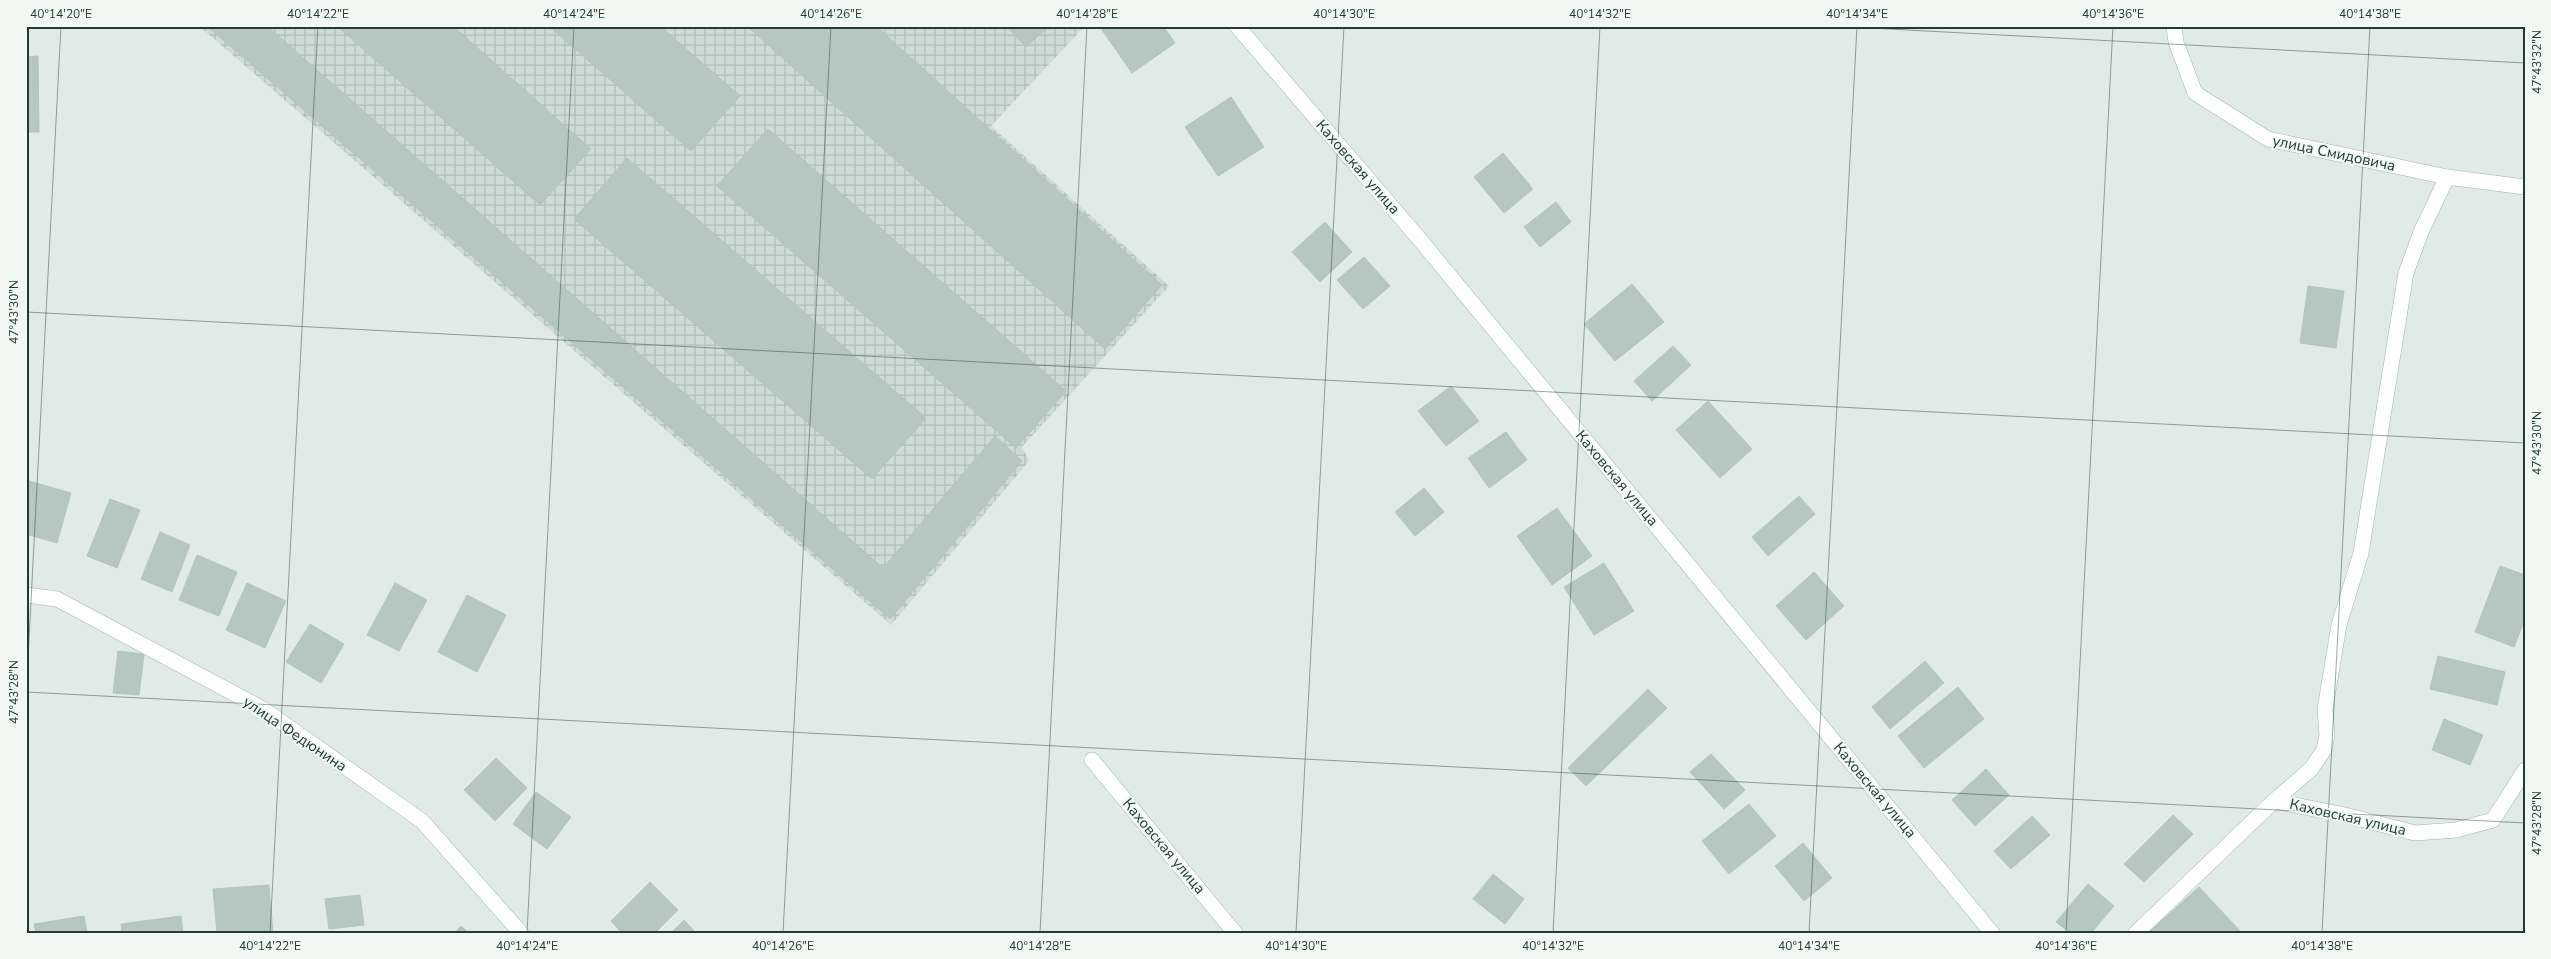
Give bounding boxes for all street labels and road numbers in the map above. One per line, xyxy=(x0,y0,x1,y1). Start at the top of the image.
street label: Каховская улица xyxy=(1311,115,1405,219)
street label: улица Смидовича xyxy=(2271,130,2397,176)
street label: Каховская улица xyxy=(1571,426,1663,530)
street label: улица Федюнина xyxy=(239,692,351,776)
street label: Каховская улица xyxy=(1829,738,1921,842)
street label: Каховская улица xyxy=(1118,794,1210,898)
street label: Каховская улица xyxy=(2288,794,2408,840)

